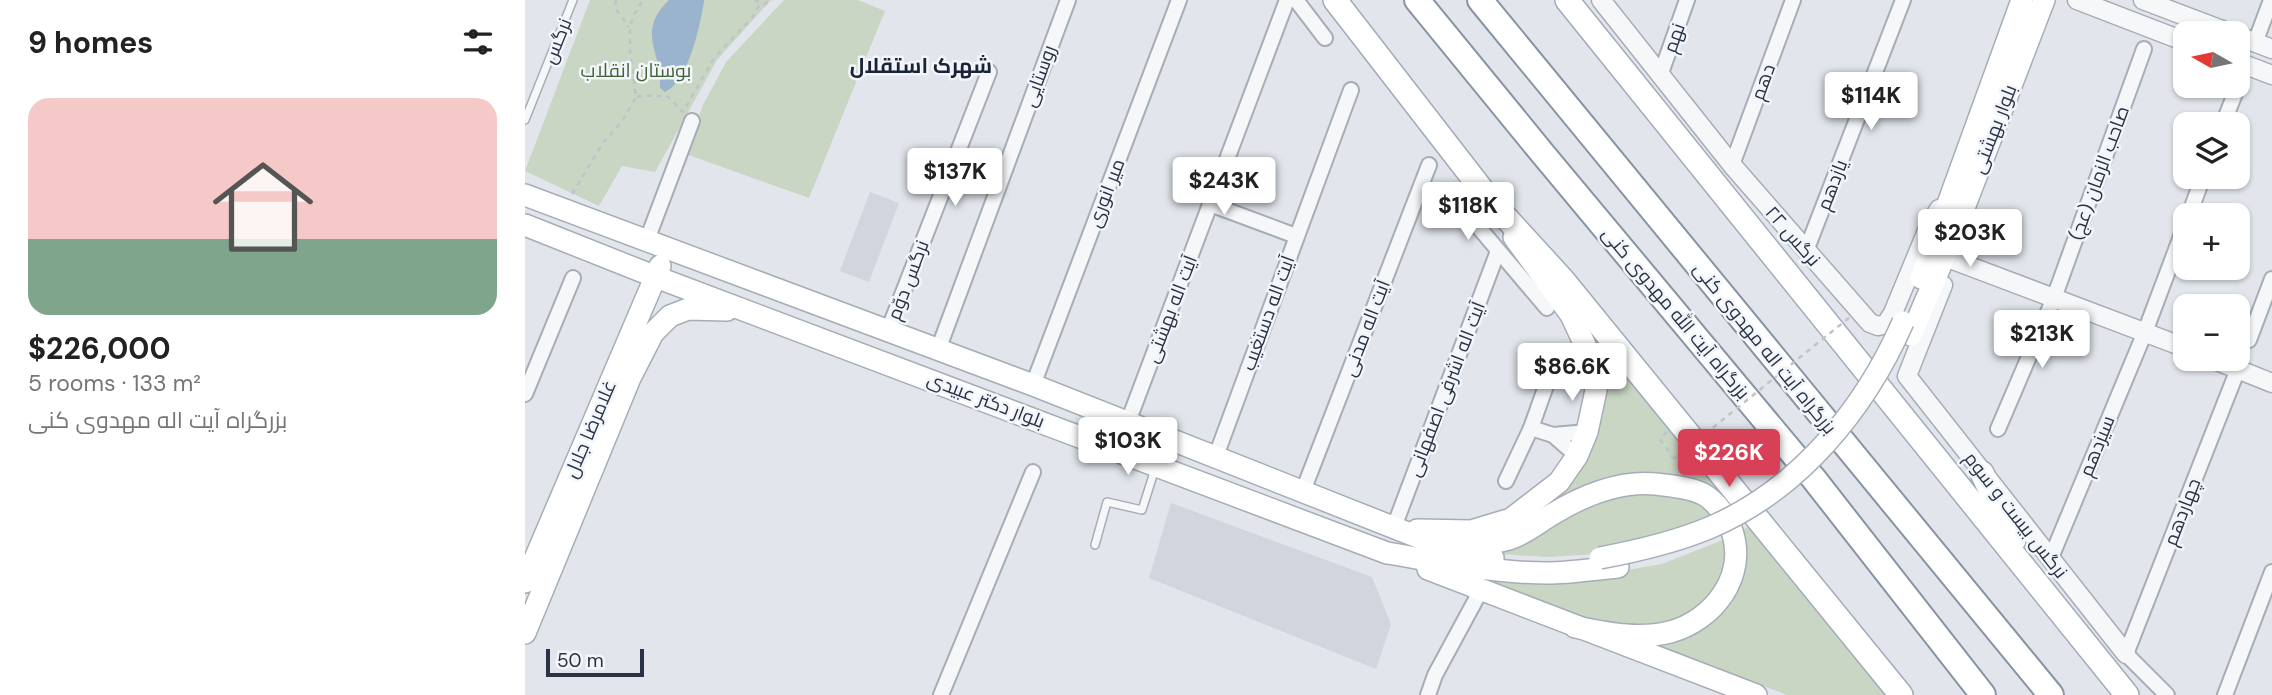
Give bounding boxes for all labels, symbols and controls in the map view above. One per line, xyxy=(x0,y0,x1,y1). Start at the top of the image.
street label: نرگس xyxy=(537,14,577,68)
street label: نهم xyxy=(1657,20,1692,57)
north arrow xyxy=(2173,21,2251,98)
map controls xyxy=(2173,21,2250,371)
text: 9 homes xyxy=(28,23,153,62)
icon: filters xyxy=(459,23,497,61)
street label: روستایی xyxy=(1016,42,1062,110)
district label: شهرک استقلال xyxy=(850,52,992,80)
park label: بوستان انقلاب xyxy=(581,58,691,83)
street label: دهم xyxy=(1745,60,1782,104)
pin: $114K xyxy=(1822,72,1920,132)
text: $114K xyxy=(1841,80,1901,110)
street label: بلوار بهشتی xyxy=(1966,81,2022,177)
street label: صاحب الزمان (عج) xyxy=(2063,102,2136,244)
button: layers xyxy=(2173,112,2250,189)
icon: home xyxy=(200,144,326,270)
pin: $137K xyxy=(906,148,1004,208)
street label: میر انوری xyxy=(1081,155,1131,231)
text: $137K xyxy=(923,156,987,186)
street label: یازدهم xyxy=(1811,156,1854,214)
pin: $243K xyxy=(1175,158,1273,217)
text: $243K xyxy=(1189,165,1259,195)
pin: $118K xyxy=(1419,182,1517,242)
text: $118K xyxy=(1438,190,1498,220)
street label: نرگس ۲۲ xyxy=(1760,200,1826,272)
button: + xyxy=(2173,203,2250,280)
pin: $203K xyxy=(1921,210,2019,269)
text: $203K xyxy=(1934,217,2006,247)
street label: بزرگراه آیت الله مهدوی کنی xyxy=(1596,221,1756,405)
street label: نرگس دوّم xyxy=(881,236,936,324)
street label: آیت اله بهشتی xyxy=(1139,252,1203,366)
street label: آیت اله دستغیب xyxy=(1236,252,1300,374)
street label: بزرگراه آیت اله مهدوی کنی xyxy=(1688,257,1842,439)
street label: آیت اله مدنی xyxy=(1336,276,1396,380)
button: − xyxy=(2173,294,2250,371)
street label: آیت اله اشرفی اصفهانی xyxy=(1401,298,1491,480)
pin: $213K xyxy=(1993,310,2091,370)
text: $213K xyxy=(2010,318,2074,348)
text: $226,000 xyxy=(28,329,171,368)
pin: $86.6K xyxy=(1515,344,1629,403)
text: $86.6K xyxy=(1534,351,1610,381)
street label: بلوار دکتر عبیدی xyxy=(924,366,1048,434)
text: 5 rooms · 133 m² xyxy=(28,368,201,398)
street label: غلامرضا جلال xyxy=(558,376,622,482)
text: بزرگراه آیت اله مهدوی کنی xyxy=(28,405,287,435)
street label: سیزدهم xyxy=(2073,412,2121,481)
pin: $103K xyxy=(1079,418,1177,477)
text: $103K xyxy=(1094,425,1162,455)
pin: $226K xyxy=(1680,430,1778,489)
text: $226K xyxy=(1694,437,1764,467)
street label: نرگس بیست و سوم xyxy=(1958,447,2073,584)
street label: چهاردهم xyxy=(2158,475,2207,550)
scale bar xyxy=(546,646,644,678)
text: 50 m xyxy=(557,648,604,673)

